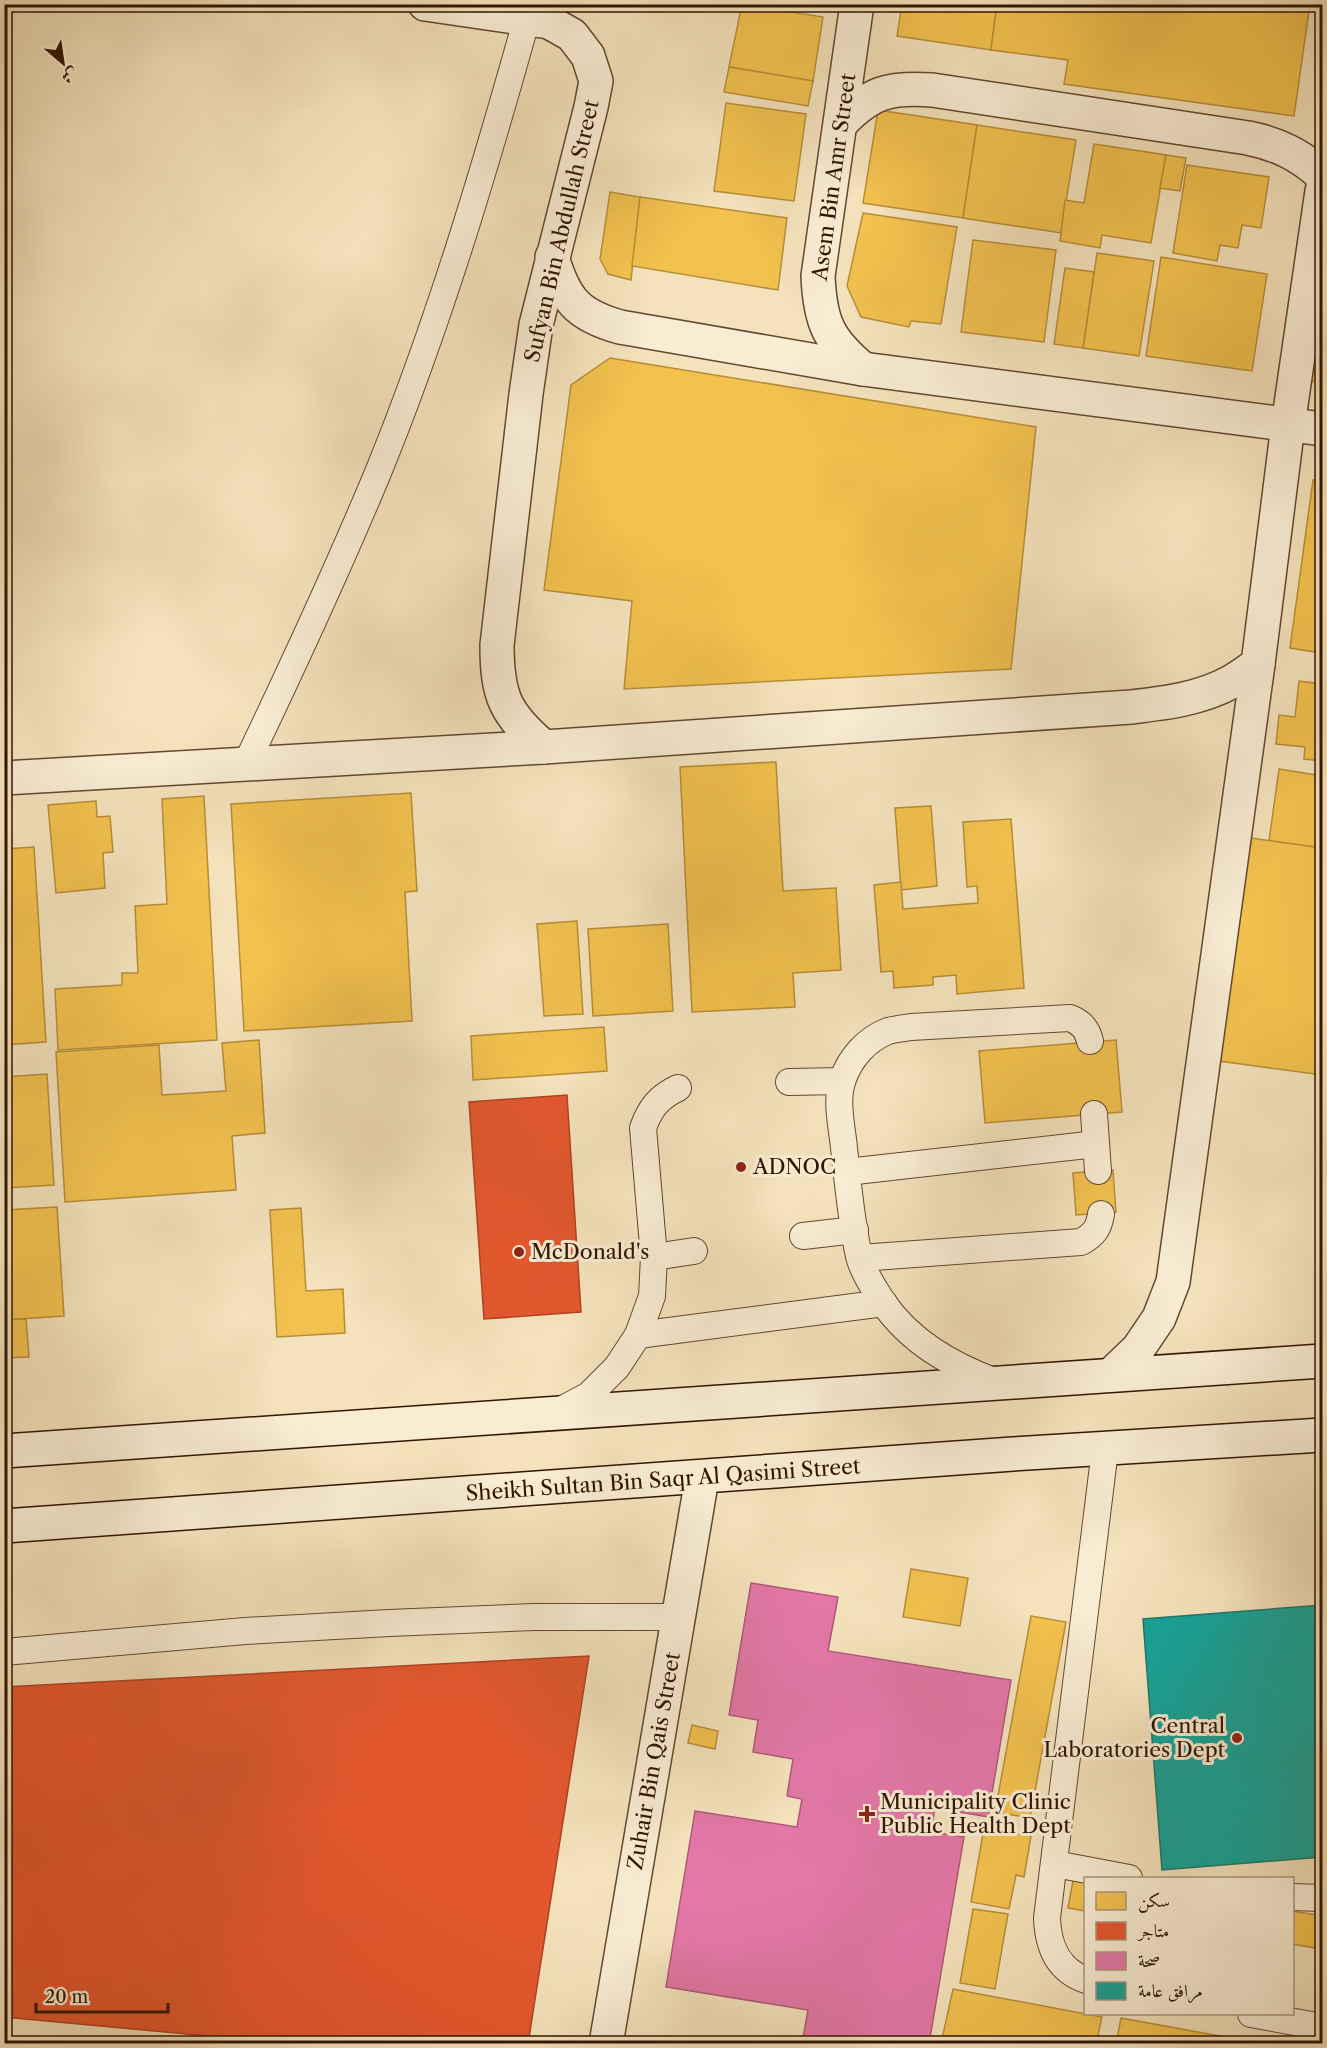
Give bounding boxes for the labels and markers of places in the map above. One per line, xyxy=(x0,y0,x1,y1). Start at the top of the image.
place label: ADNOC xyxy=(752,1154,836,1179)
marker: ADNOC xyxy=(734,1160,748,1174)
place label: McDonald's xyxy=(531,1239,649,1264)
marker: McDonald's xyxy=(512,1245,526,1259)
place label: Central Laboratories Dept xyxy=(1044,1713,1226,1762)
marker: Central Laboratories Dept xyxy=(1230,1731,1244,1745)
place label: Municipality Clinic Public Health Dept xyxy=(880,1789,1071,1838)
marker: Municipality Clinic Public Health Dept xyxy=(858,1805,876,1823)

